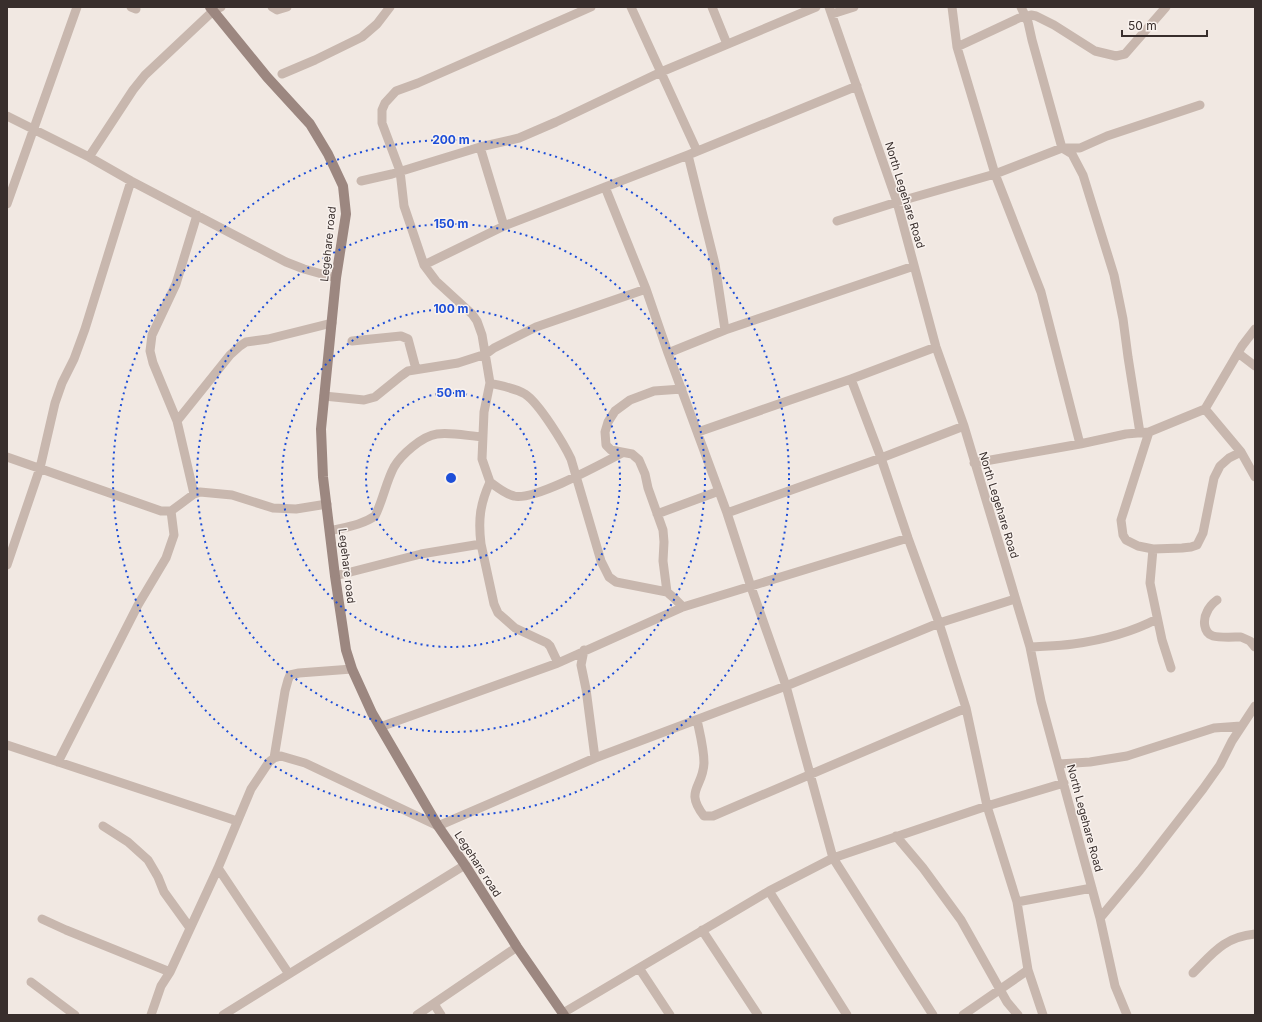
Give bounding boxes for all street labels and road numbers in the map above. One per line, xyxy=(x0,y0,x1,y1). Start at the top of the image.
street label: North Legehare Road xyxy=(882,140,928,250)
street label: Legehare road xyxy=(317,206,339,282)
street label: North Legehare Road xyxy=(976,450,1022,560)
street label: Legehare road xyxy=(335,528,359,604)
street label: North Legehare Road xyxy=(1064,763,1106,873)
street label: Legehare road xyxy=(452,829,504,899)

